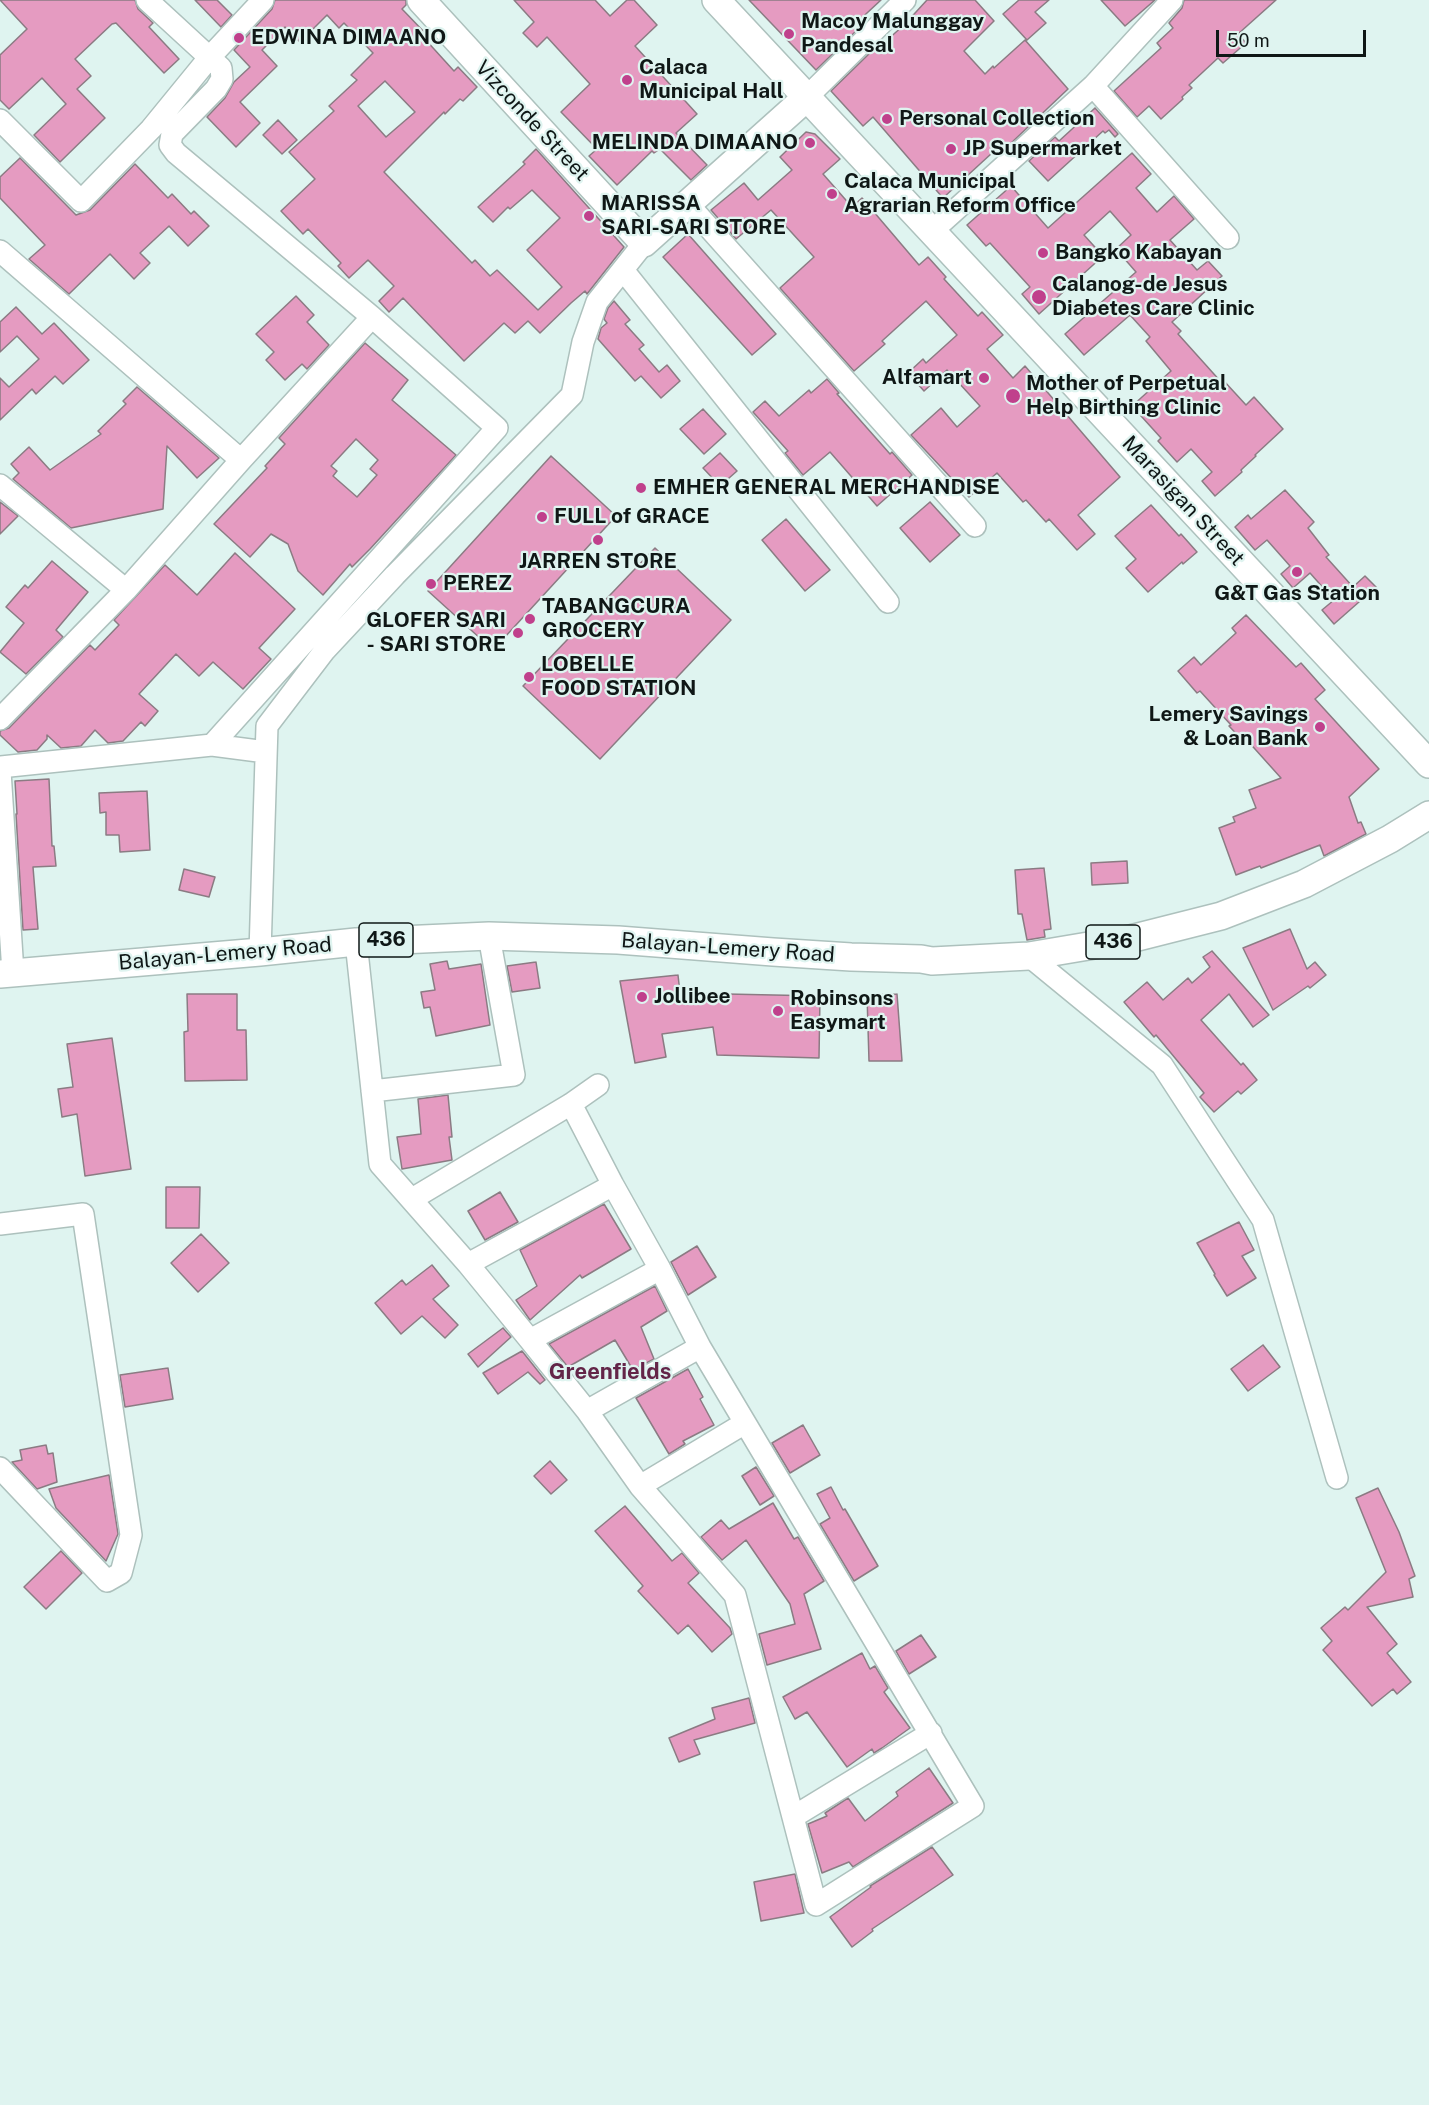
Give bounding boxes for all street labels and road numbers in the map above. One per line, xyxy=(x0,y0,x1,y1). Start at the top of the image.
street label: Vizconde Street xyxy=(470,56,594,186)
street label: Marasigan Street xyxy=(1116,431,1250,571)
road number: 436 xyxy=(359,923,413,957)
road number: 436 xyxy=(1086,925,1140,959)
street label: Balayan-Lemery Road xyxy=(620,928,836,968)
street label: Balayan-Lemery Road xyxy=(117,932,333,976)

